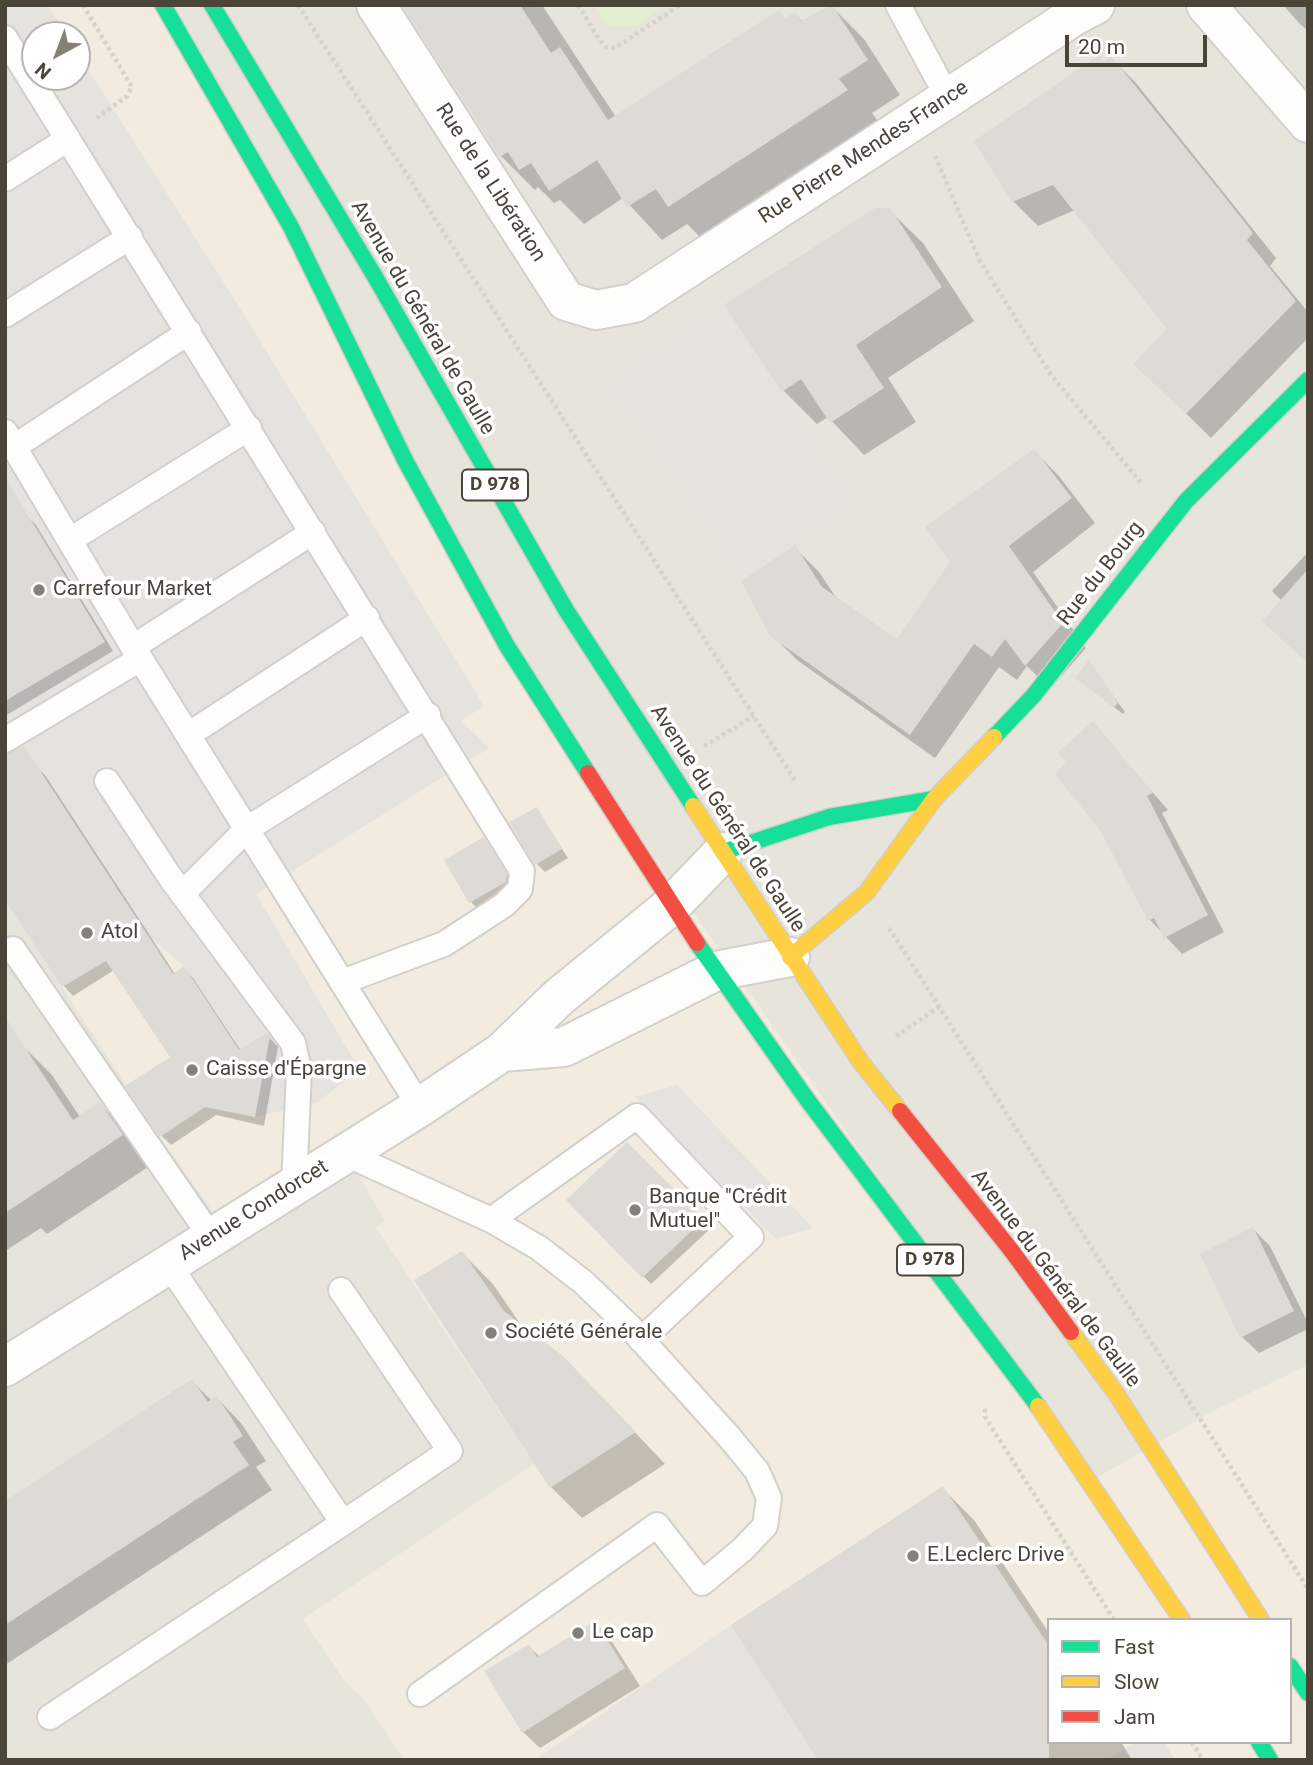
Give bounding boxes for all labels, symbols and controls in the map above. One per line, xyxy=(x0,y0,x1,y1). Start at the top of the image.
north arrow xyxy=(21,21,91,91)
scale bar xyxy=(1068,21,1210,65)
text: 20 m xyxy=(1078,35,1125,59)
text: N xyxy=(31,58,56,84)
street label: Rue Pierre Mendes-France xyxy=(755,76,973,230)
street label: Rue de la Libération xyxy=(429,99,551,267)
street label: Avenue du Général de Gaulle xyxy=(345,197,499,439)
road number: D 978 xyxy=(462,470,528,500)
street label: Rue du Bourg xyxy=(1053,517,1149,631)
place label: Carrefour Market xyxy=(53,577,212,603)
marker: Carrefour Market xyxy=(31,582,47,598)
street label: Avenue du Général de Gaulle xyxy=(644,701,810,937)
place label: Atol xyxy=(101,920,138,946)
marker: Atol xyxy=(79,925,95,941)
place label: Caisse d'Épargne xyxy=(206,1057,366,1083)
marker: Caisse d'Épargne xyxy=(184,1062,200,1078)
street label: Avenue Condorcet xyxy=(175,1155,333,1267)
street label: Avenue du Général de Gaulle xyxy=(965,1165,1145,1393)
place label: Banque "Crédit Mutuel" xyxy=(649,1185,787,1235)
marker: Banque "Crédit Mutuel" xyxy=(627,1202,643,1218)
road number: D 978 xyxy=(897,1244,963,1276)
place label: Société Générale xyxy=(505,1320,662,1346)
marker: Société Générale xyxy=(483,1325,499,1341)
place label: E.Leclerc Drive xyxy=(927,1543,1064,1569)
marker: E.Leclerc Drive xyxy=(905,1548,921,1564)
legend xyxy=(1047,1618,1292,1744)
place label: Le cap xyxy=(592,1620,654,1646)
marker: Le cap xyxy=(570,1625,586,1641)
text: Fast xyxy=(1114,1635,1154,1659)
text: Slow xyxy=(1114,1670,1159,1694)
text: Jam xyxy=(1114,1705,1155,1729)

